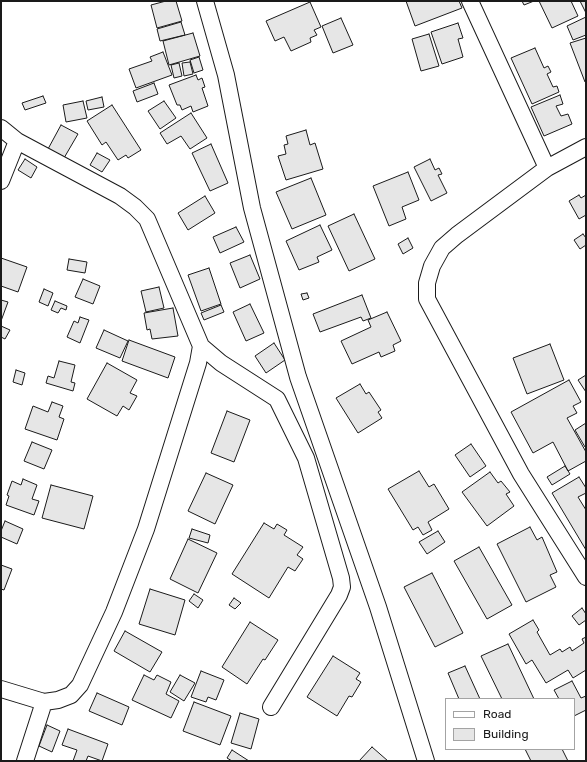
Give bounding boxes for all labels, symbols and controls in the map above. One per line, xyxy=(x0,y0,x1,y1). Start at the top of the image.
legend xyxy=(445,698,575,750)
text: Road xyxy=(483,707,511,721)
text: Building xyxy=(483,727,529,741)

